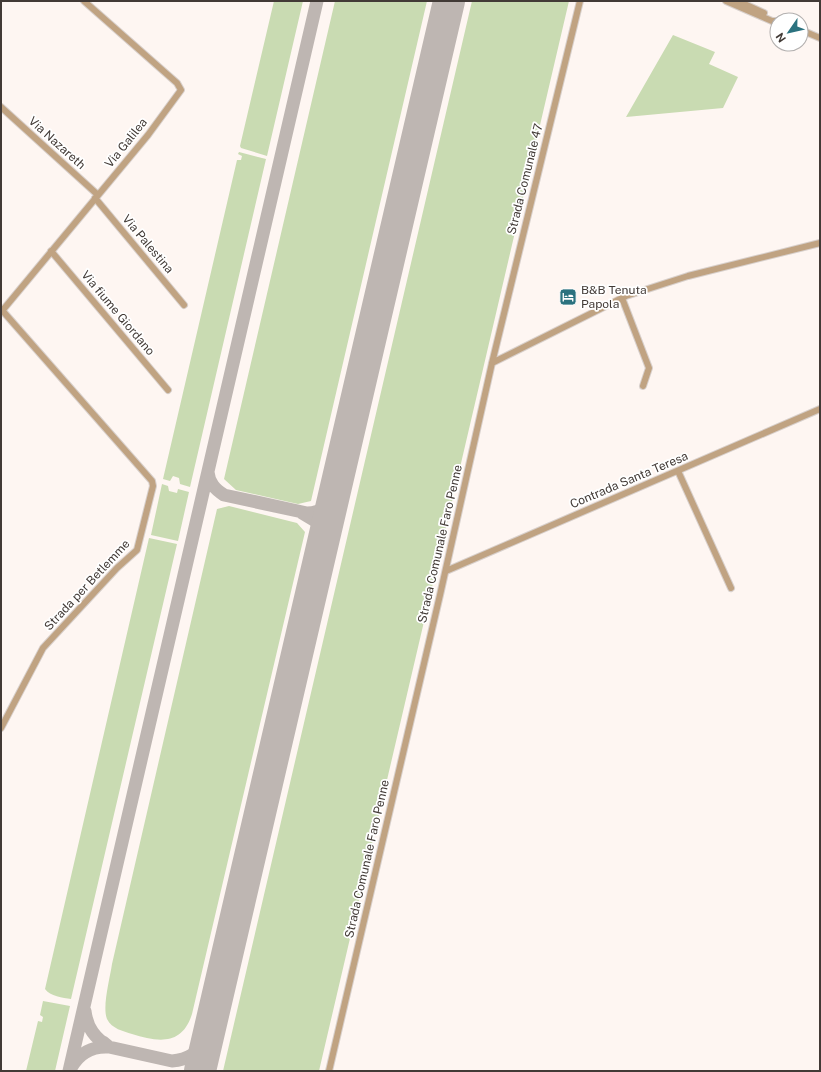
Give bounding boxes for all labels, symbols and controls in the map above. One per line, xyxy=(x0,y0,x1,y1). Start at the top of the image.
north arrow xyxy=(769,12,809,52)
text: N xyxy=(773,31,788,45)
street label: Via Nazareth xyxy=(26,114,88,172)
street label: Via Galilea xyxy=(102,116,150,170)
street label: Strada Comunale 47 xyxy=(504,122,546,236)
street label: Via Palestina xyxy=(119,212,177,276)
street label: Via fiume Giordano xyxy=(79,268,158,358)
place label: B&B Tenuta Papola xyxy=(581,283,647,311)
hotel icon: B&B Tenuta Papola xyxy=(558,287,578,307)
street label: Contrada Santa Teresa xyxy=(568,449,690,511)
street label: Strada Comunale Faro Penne xyxy=(415,463,465,625)
street label: Strada per Betlemme xyxy=(41,537,133,633)
street label: Strada Comunale Faro Penne xyxy=(342,778,392,940)

